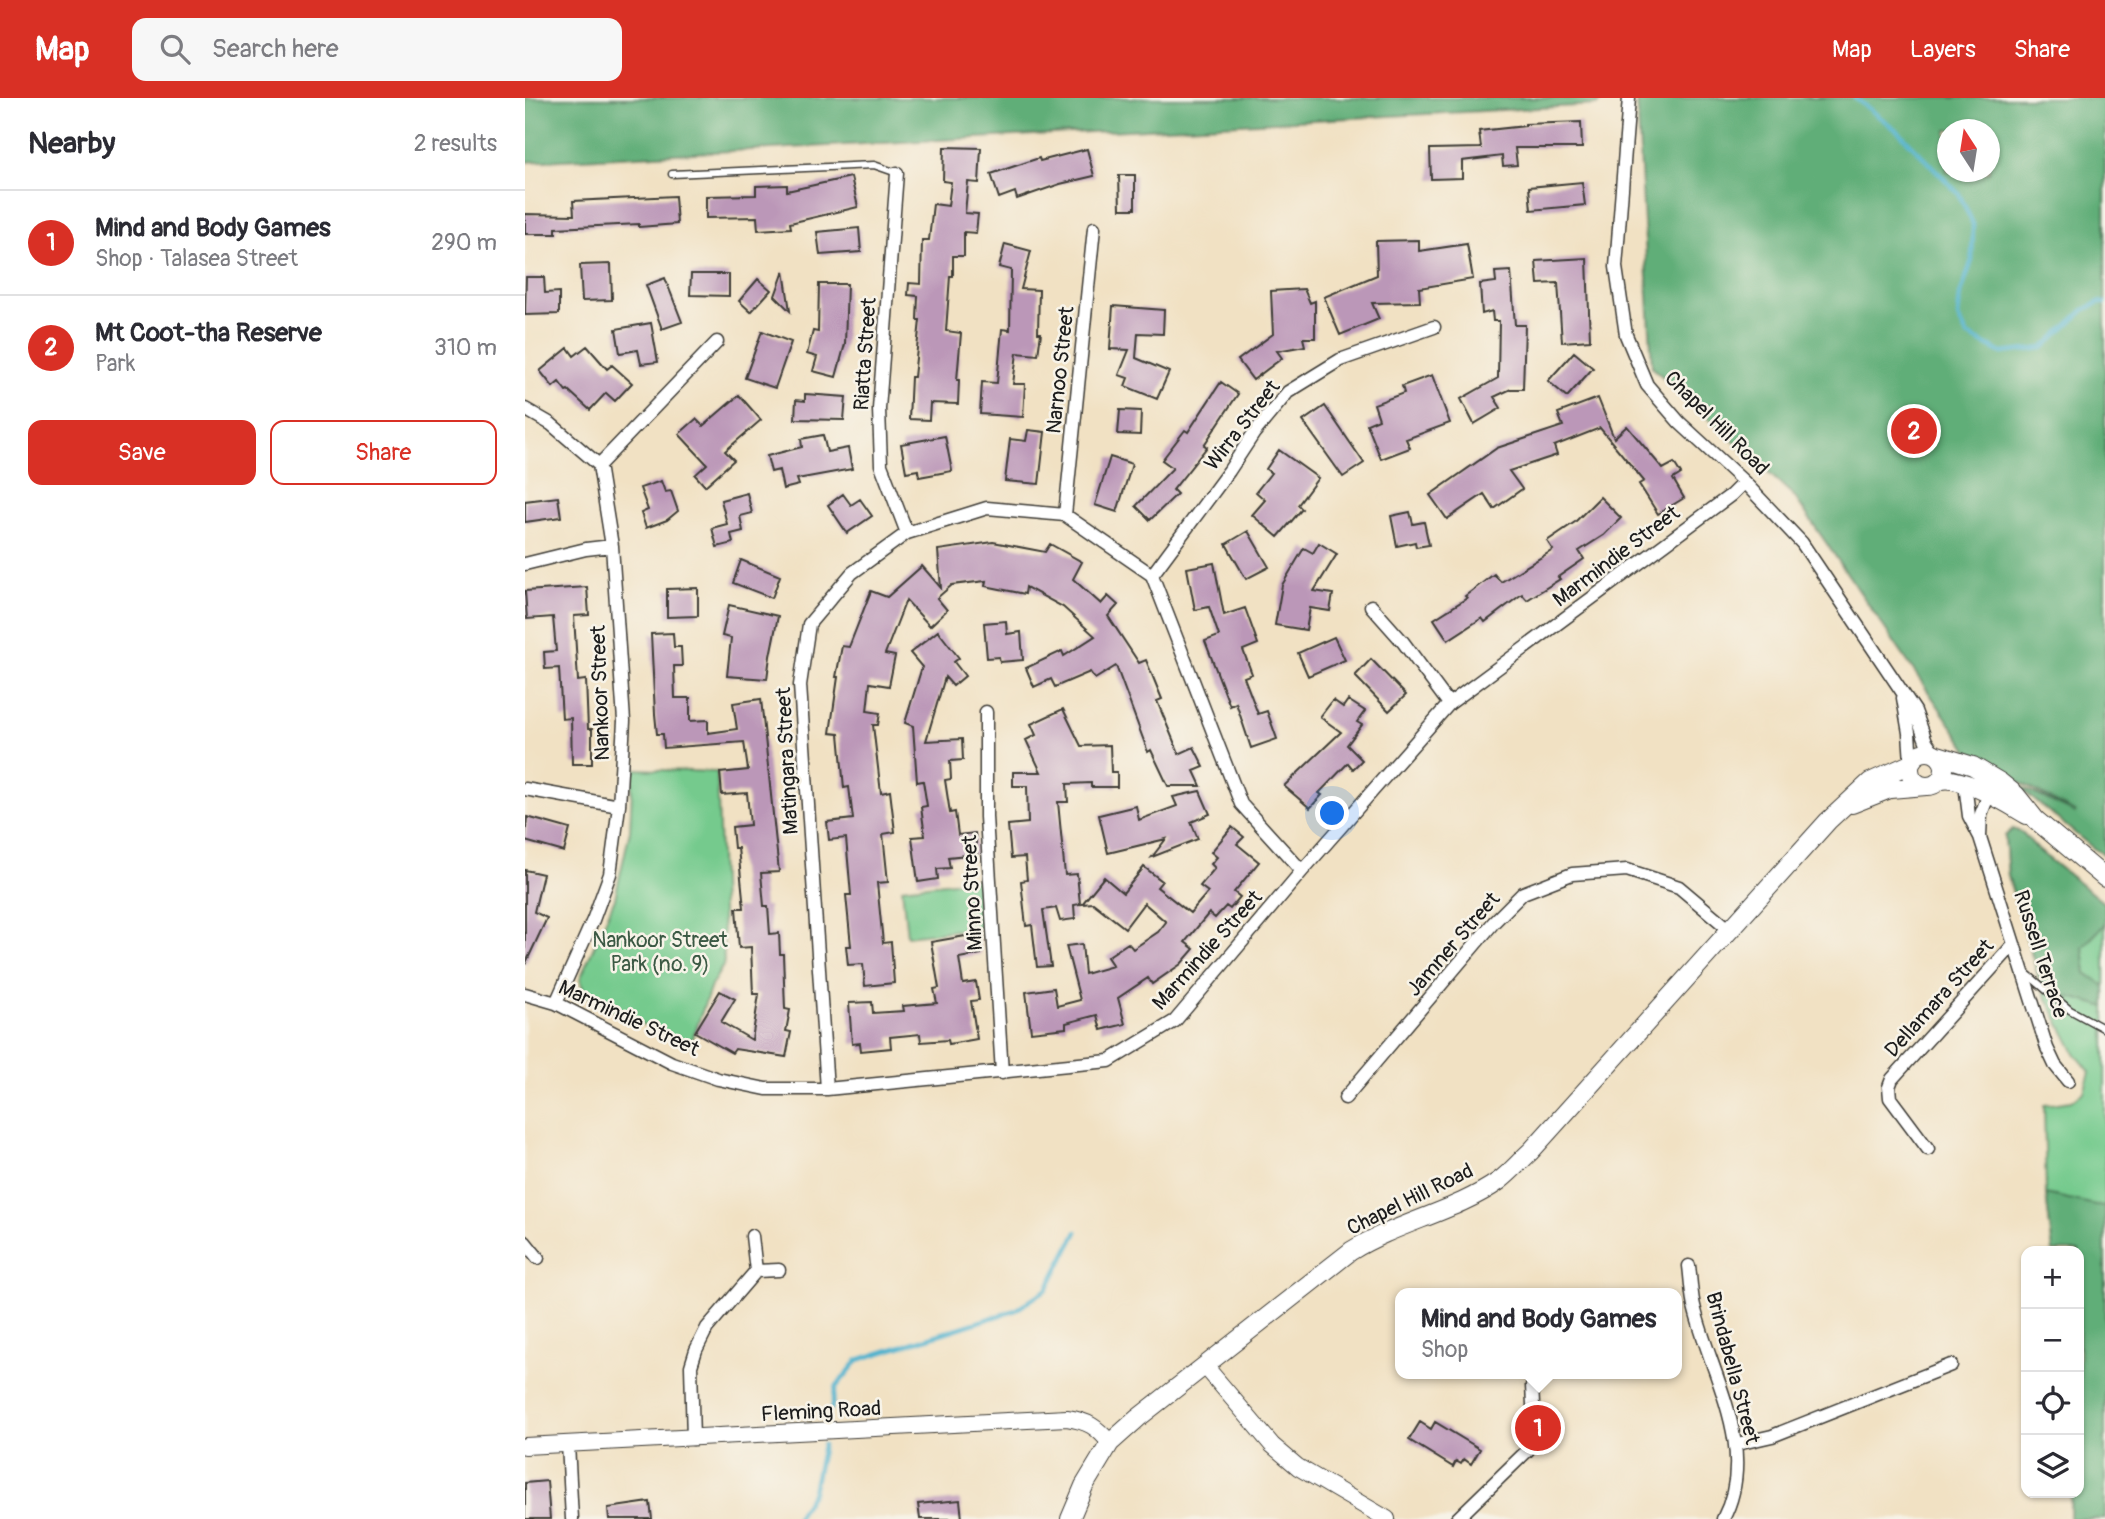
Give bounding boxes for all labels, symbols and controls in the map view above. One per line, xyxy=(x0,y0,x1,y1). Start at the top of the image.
search box xyxy=(132,18,622,81)
text: Map xyxy=(35,29,90,70)
icon: search xyxy=(156,30,194,68)
text: Search here xyxy=(212,33,339,65)
text: Map xyxy=(1832,35,1872,64)
text: Layers xyxy=(1910,35,1976,64)
text: Share xyxy=(2014,35,2070,64)
north arrow xyxy=(1937,119,2000,182)
text: Nearby xyxy=(28,125,115,162)
text: 2 results xyxy=(414,129,497,158)
text: Mind and Body Games xyxy=(95,212,331,244)
text: 1 xyxy=(47,228,56,257)
text: 290 m xyxy=(431,228,497,257)
text: Shop · Talasea Street xyxy=(95,244,298,273)
street label: Riatta Street xyxy=(848,296,883,411)
street label: Narnoo Street xyxy=(1040,305,1081,435)
text: Mt Coot-tha Reserve xyxy=(95,317,322,349)
text: 2 xyxy=(45,333,57,362)
text: 310 m xyxy=(434,333,497,362)
text: Park xyxy=(95,349,135,378)
street label: Chapel Hill Road xyxy=(1658,365,1775,482)
street label: Wirra Street xyxy=(1199,374,1287,476)
pin: 2 xyxy=(1891,405,1937,457)
button: Save xyxy=(28,420,256,485)
button: Share xyxy=(270,420,497,485)
street label: Marmindie Street xyxy=(1547,499,1686,613)
street label: Nankoor Street xyxy=(585,624,616,761)
street label: Matingara Street xyxy=(770,686,805,835)
your location xyxy=(1315,796,1349,830)
street label: Minno Street xyxy=(956,834,989,951)
street label: Marmindie Street xyxy=(1146,884,1269,1016)
street label: Jamner Street xyxy=(1401,886,1506,1002)
street label: Russell Terrace xyxy=(2007,887,2074,1022)
park label: Nankoor Street Park (no. 9) xyxy=(592,927,728,978)
street label: Dellamara Street xyxy=(1879,933,2000,1063)
street label: Marmindie Street xyxy=(554,974,704,1063)
street label: Chapel Hill Road xyxy=(1343,1157,1478,1242)
map controls xyxy=(2021,1246,2084,1498)
button: + xyxy=(2021,1246,2084,1309)
popup xyxy=(1395,1288,1682,1379)
street label: Brindabella Street xyxy=(1699,1289,1766,1448)
text: Mind and Body Games xyxy=(1421,1303,1656,1335)
button: − xyxy=(2021,1309,2084,1372)
text: Shop xyxy=(1421,1335,1468,1364)
button: locate xyxy=(2021,1372,2084,1435)
street label: Fleming Road xyxy=(760,1395,882,1428)
pin: 1 xyxy=(1515,1402,1561,1454)
button: layers xyxy=(2021,1435,2084,1498)

